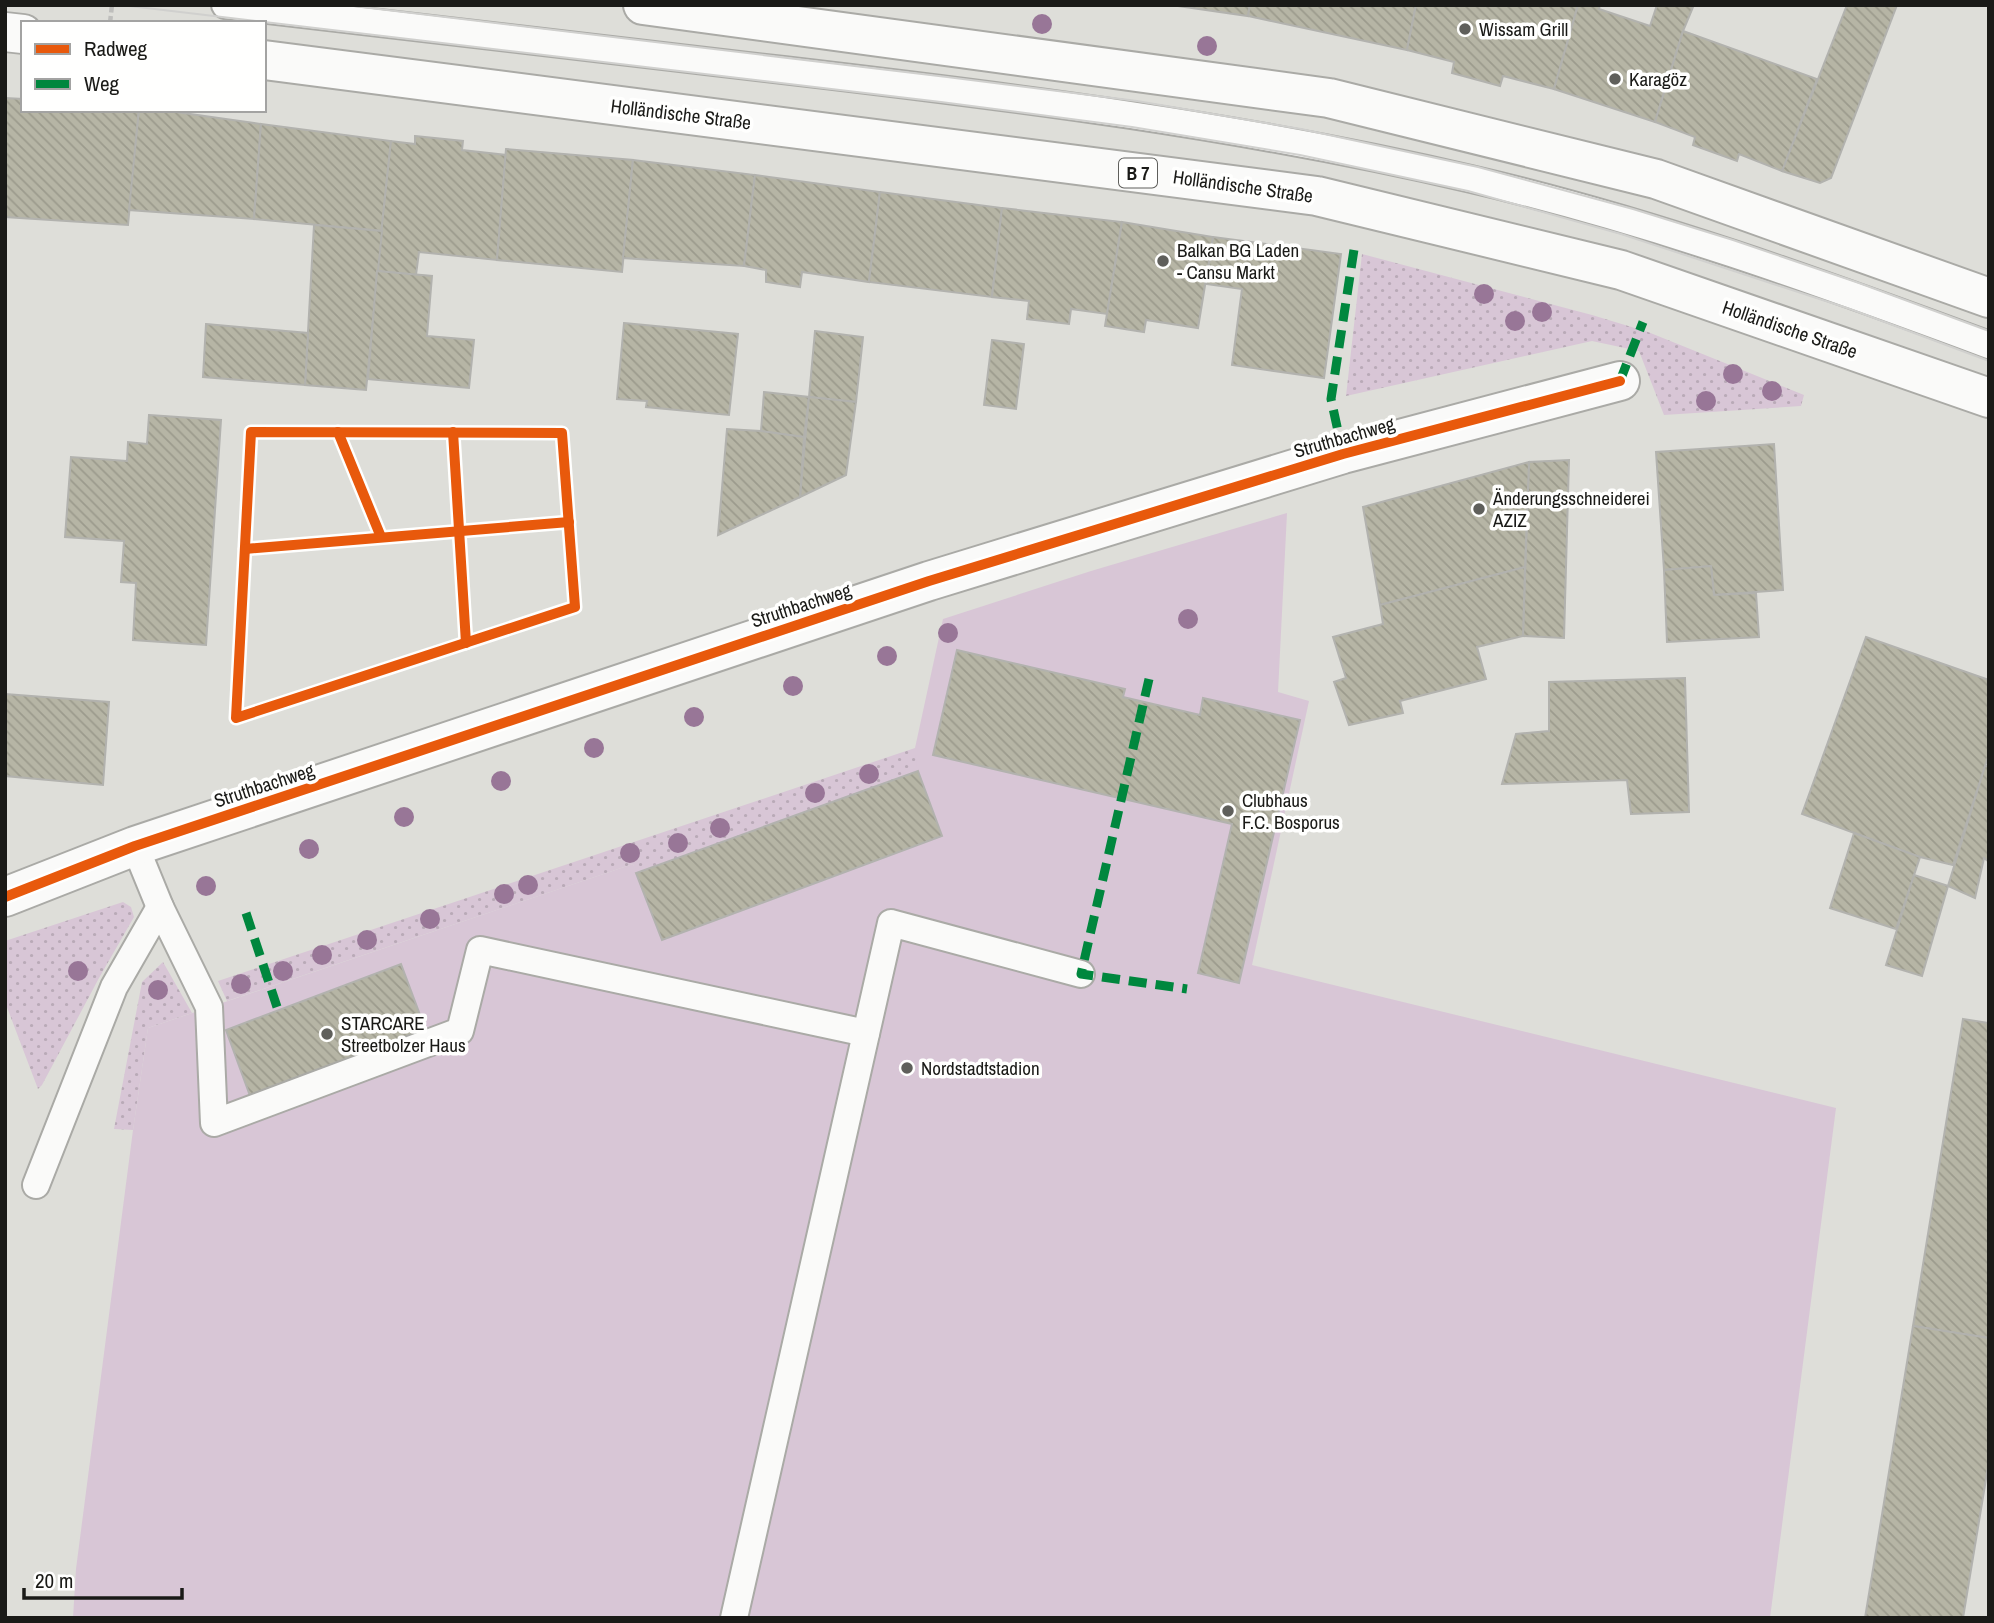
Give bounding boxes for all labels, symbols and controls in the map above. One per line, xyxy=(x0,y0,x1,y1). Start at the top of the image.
place label: Wissam Grill xyxy=(1479,16,1568,42)
legend xyxy=(21,21,266,112)
marker: Wissam Grill xyxy=(1457,21,1473,37)
text: Radweg xyxy=(84,34,148,63)
place label: Karagöz xyxy=(1629,66,1687,92)
text: Weg xyxy=(84,69,120,98)
marker: Karagöz xyxy=(1607,71,1623,87)
street label: Holländische Straße xyxy=(609,92,753,136)
road number: B 7 xyxy=(1119,158,1157,188)
street label: Holländische Straße xyxy=(1171,163,1315,209)
place label: Balkan BG Laden - Cansu Markt xyxy=(1177,237,1299,285)
marker: Balkan BG Laden - Cansu Markt xyxy=(1155,253,1171,269)
street label: Holländische Straße xyxy=(1719,294,1861,364)
street label: Struthbachweg xyxy=(1290,410,1398,464)
place label: Änderungsschneiderei AZIZ xyxy=(1492,485,1650,533)
marker: Änderungsschneiderei AZIZ xyxy=(1471,501,1487,517)
street label: Struthbachweg xyxy=(748,576,855,633)
street label: Struthbachweg xyxy=(211,756,318,813)
place label: Clubhaus F.C. Bosporus xyxy=(1242,787,1340,835)
marker: Clubhaus F.C. Bosporus xyxy=(1220,803,1236,819)
place label: STARCARE Streetbolzer Haus xyxy=(341,1010,466,1058)
marker: STARCARE Streetbolzer Haus xyxy=(319,1026,335,1042)
place label: Nordstadtstadion xyxy=(921,1055,1040,1081)
marker: Nordstadtstadion xyxy=(899,1060,915,1076)
scale bar xyxy=(24,1556,182,1600)
text: 20 m xyxy=(35,1566,73,1595)

